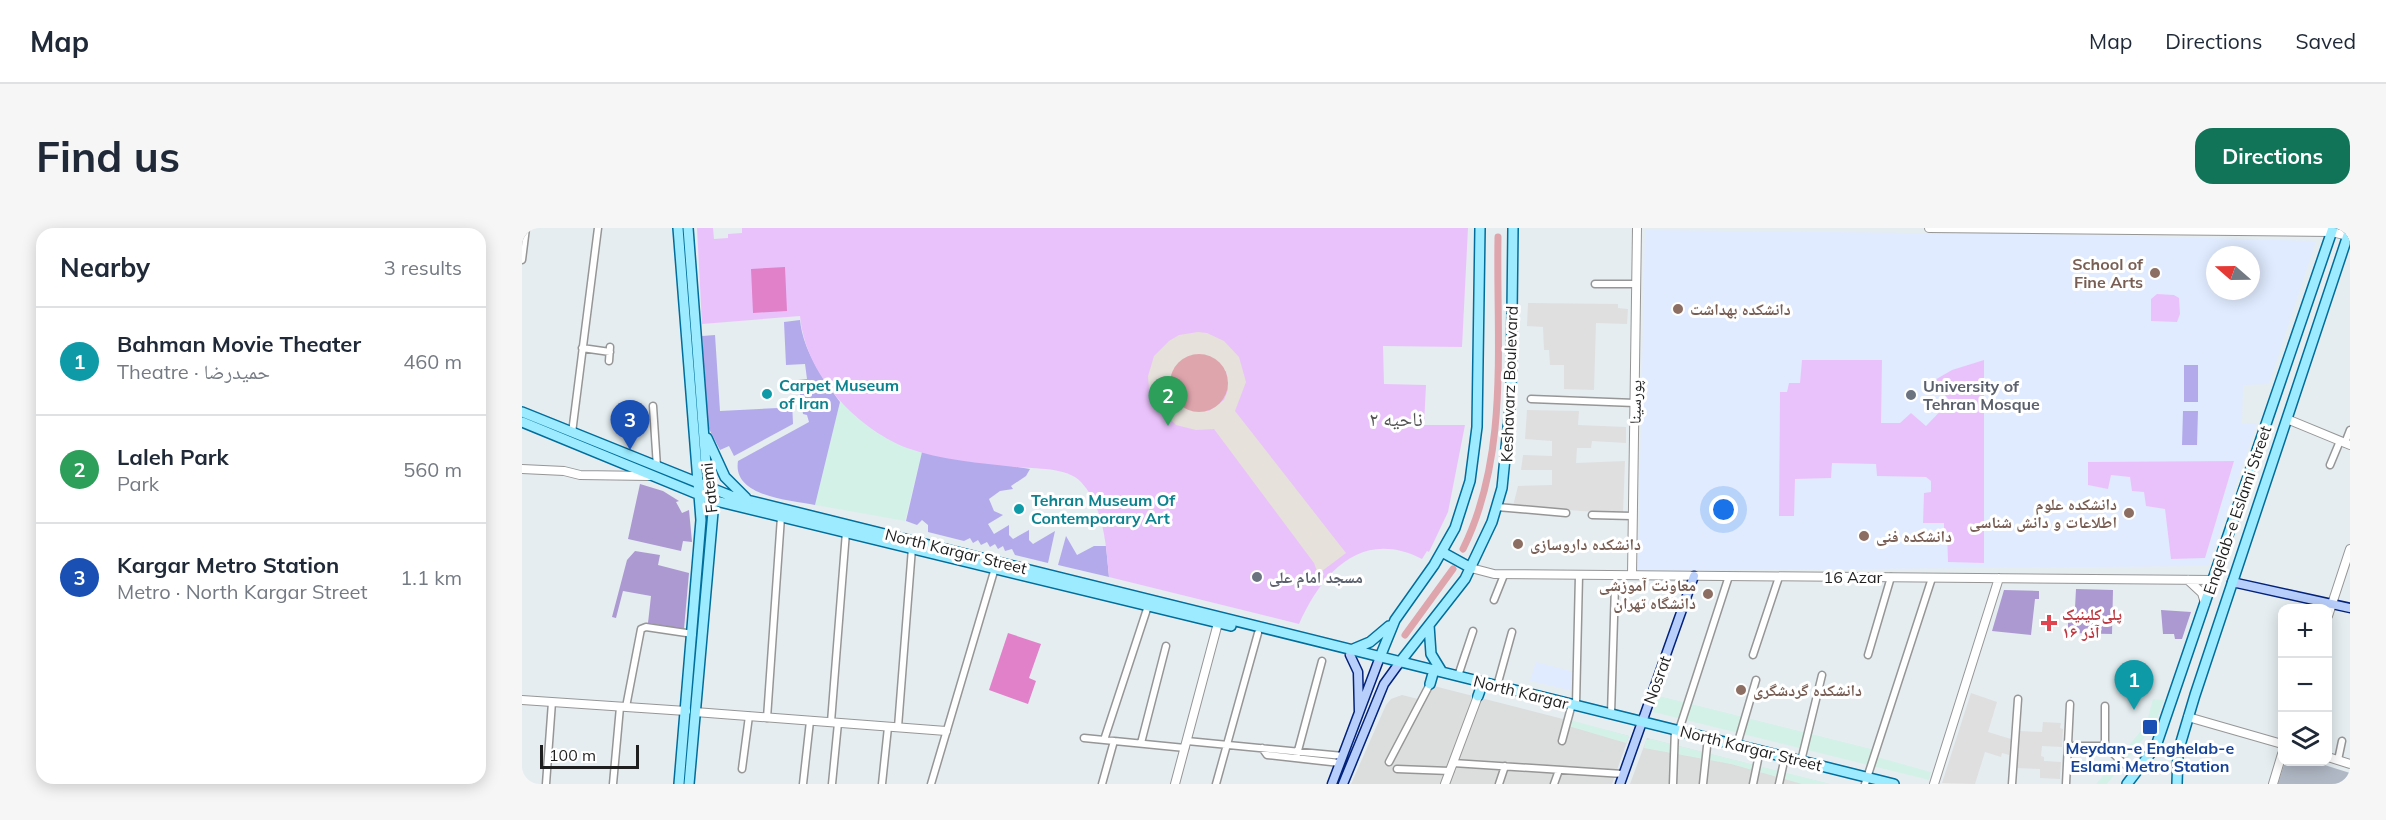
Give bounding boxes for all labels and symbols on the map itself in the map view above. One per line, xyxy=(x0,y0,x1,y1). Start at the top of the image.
north arrow xyxy=(2206,246,2260,300)
place label: School of Fine Arts xyxy=(2072,254,2144,292)
marker: School of Fine Arts xyxy=(2148,266,2162,280)
place label: دانشکده بهداشت xyxy=(1690,299,1791,319)
marker: دانشکده بهداشت xyxy=(1671,302,1685,316)
street label: Keshavarz Boulevard xyxy=(1496,305,1522,463)
place label: Carpet Museum of Iran xyxy=(779,375,899,413)
pin: 2 xyxy=(1148,376,1188,426)
place label: University of Tehran Mosque xyxy=(1923,376,2040,414)
street label: پورسینا xyxy=(1625,379,1646,424)
marker: Carpet Museum of Iran xyxy=(760,387,774,401)
marker: University of Tehran Mosque xyxy=(1904,388,1918,402)
pin: 3 xyxy=(610,400,650,450)
district label: ناحیه ۲ xyxy=(1369,406,1423,431)
street label: Enqelab-e Eslami Street xyxy=(2199,423,2275,597)
street label: Fatemi xyxy=(696,462,722,514)
place label: Tehran Museum Of Contemporary Art xyxy=(1031,490,1176,528)
place label: دانشکده علوم اطلاعات و دانش شناسی xyxy=(1969,494,2117,532)
your location xyxy=(1709,495,1738,524)
marker: Tehran Museum Of Contemporary Art xyxy=(1012,502,1026,516)
marker: دانشکده علوم اطلاعات و دانش شناسی xyxy=(2122,506,2136,520)
street label: North Kargar Street xyxy=(883,524,1029,578)
place label: دانشکده فنی xyxy=(1876,526,1952,546)
marker: دانشکده فنی xyxy=(1857,529,1871,543)
place label: دانشکده داروسازی xyxy=(1530,534,1641,554)
marker: دانشکده داروسازی xyxy=(1511,537,1525,551)
place label: مسجد امام علی xyxy=(1269,567,1363,589)
street label: 16 Azar xyxy=(1824,567,1883,587)
marker: مسجد امام علی xyxy=(1250,570,1264,584)
place label: معاونت آموزشی دانشگاه تهران xyxy=(1599,575,1696,613)
marker: معاونت آموزشی دانشگاه تهران xyxy=(1701,587,1715,601)
place label: پلی‌کلینیک ۱۶ آذر xyxy=(2062,604,2122,642)
marker: پلی‌کلینیک ۱۶ آذر xyxy=(2040,614,2058,632)
street label: Nosrat xyxy=(1639,653,1675,707)
pin: 1 xyxy=(2114,660,2154,710)
street label: North Kargar xyxy=(1472,671,1571,713)
place label: دانشکده گردشگری xyxy=(1753,680,1862,700)
marker: دانشکده گردشگری xyxy=(1734,683,1748,697)
marker: Meydan-e Enghelab-e Eslami Metro Station xyxy=(2141,718,2159,736)
street label: North Kargar Street xyxy=(1678,721,1824,775)
place label: Meydan-e Enghelab-e Eslami Metro Station xyxy=(2066,738,2235,776)
scale bar xyxy=(540,742,639,770)

